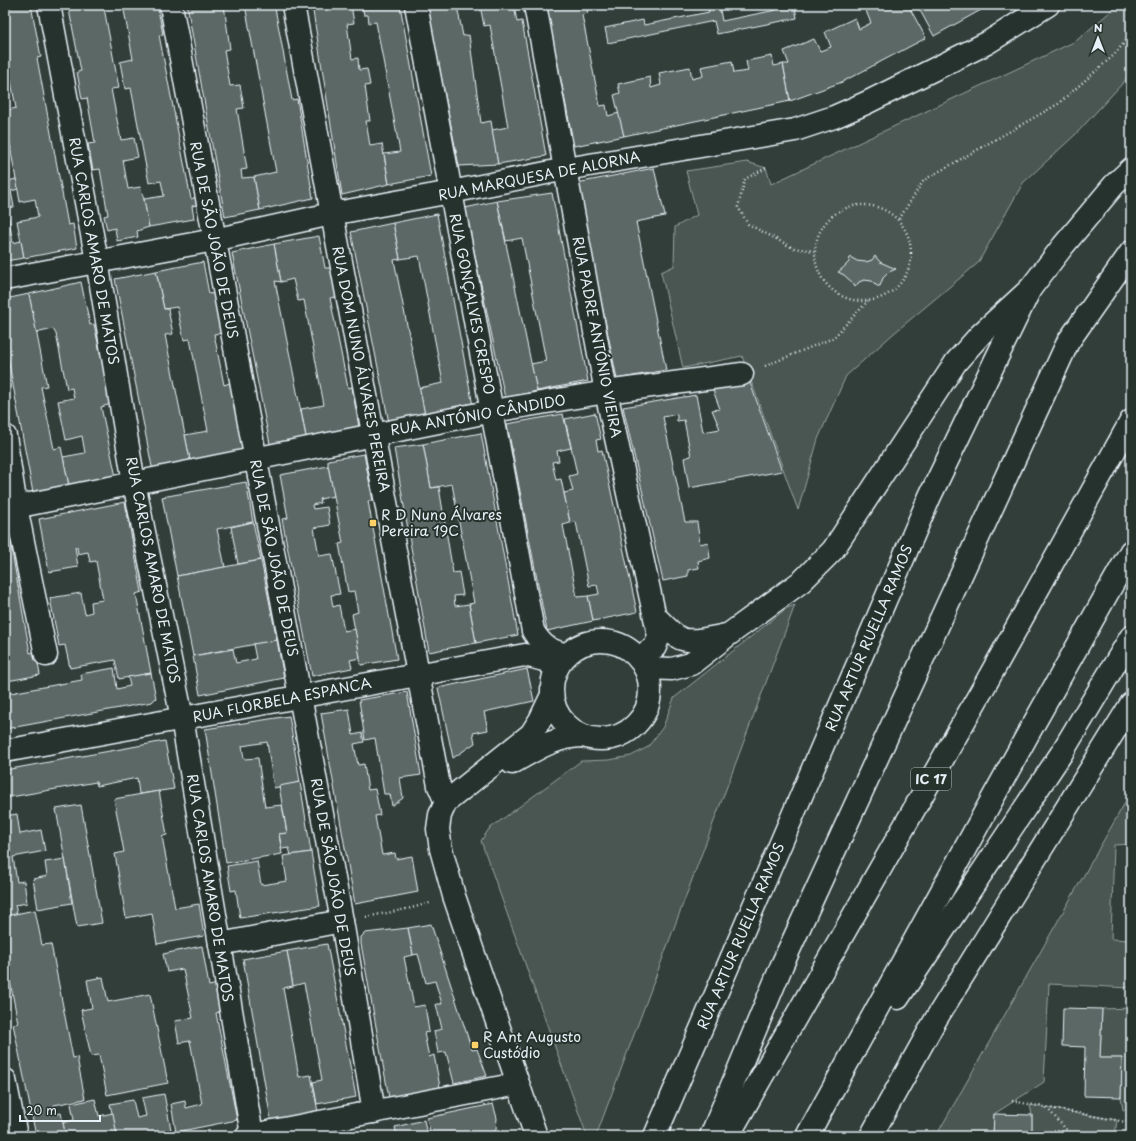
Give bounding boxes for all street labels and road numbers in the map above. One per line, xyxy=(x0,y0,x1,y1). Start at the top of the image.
street label: RUA CARLOS AMARO DE MATOS xyxy=(64,136,125,366)
street label: RUA DE SÃO JOÃO DE DEUS xyxy=(185,139,244,340)
street label: RUA MARQUESA DE ALORNA xyxy=(436,146,642,205)
street label: RUA GONÇALVES CRESPO xyxy=(445,212,500,396)
street label: RUA PADRE ANTÓNIO VIEIRA xyxy=(568,234,627,440)
street label: RUA DOM NUNO ÁLVARES PEREIRA xyxy=(327,244,396,494)
street label: RUA ANTÓNIO CÂNDIDO xyxy=(388,389,567,440)
street label: RUA CARLOS AMARO DE MATOS xyxy=(121,455,186,685)
street label: RUA DE SÃO JOÃO DE DEUS xyxy=(245,457,304,658)
street label: RUA ARTUR RUELLA RAMOS xyxy=(820,541,917,734)
street label: RUA FLORBELA ESPANCA xyxy=(191,672,373,727)
road number: IC 17 xyxy=(911,768,951,790)
street label: RUA CARLOS AMARO DE MATOS xyxy=(182,772,239,1003)
street label: RUA DE SÃO JOÃO DE DEUS xyxy=(306,776,361,978)
street label: RUA ARTUR RUELLA RAMOS xyxy=(692,839,789,1032)

